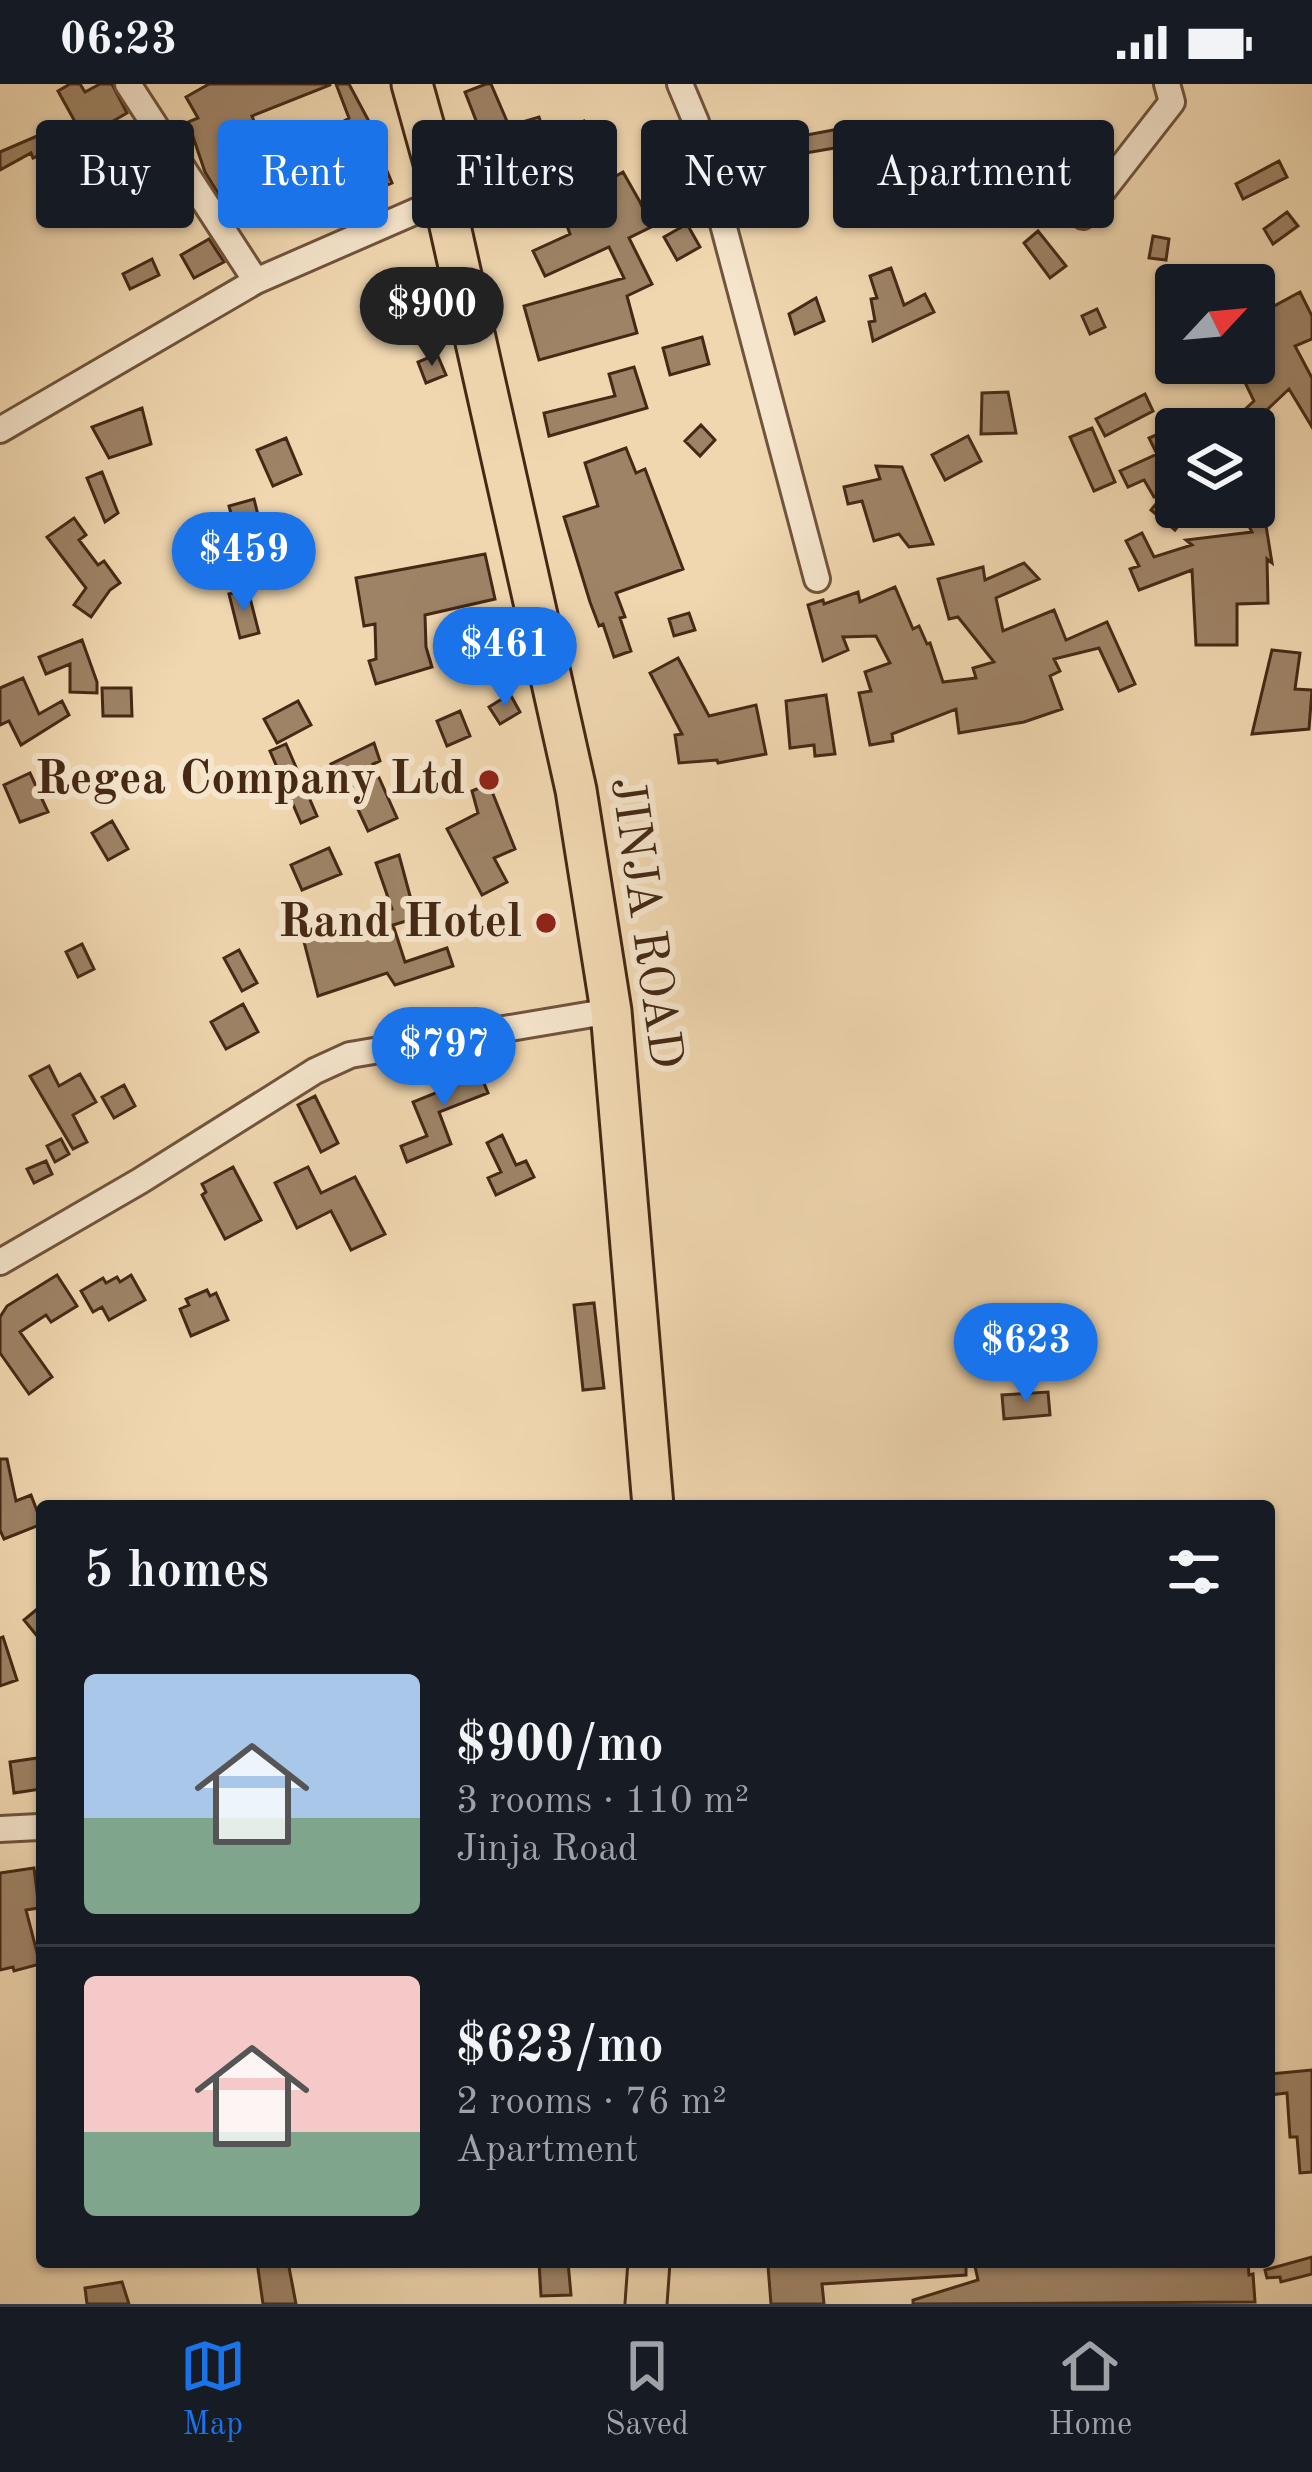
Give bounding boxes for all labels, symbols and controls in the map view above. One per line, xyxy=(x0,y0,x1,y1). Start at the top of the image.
text: 06:23 xyxy=(60,19,177,64)
chip: Buy xyxy=(36,120,194,228)
chip: Rent xyxy=(218,120,388,228)
chip: Filters xyxy=(412,120,617,228)
chip: New xyxy=(641,120,809,228)
chip: Apartment xyxy=(833,120,1114,228)
north arrow xyxy=(1155,264,1275,384)
map controls xyxy=(1155,264,1275,528)
pin: $900 xyxy=(361,267,503,369)
text: $900 xyxy=(387,286,477,325)
button: layers xyxy=(1155,408,1275,528)
pin: $459 xyxy=(173,512,315,614)
text: $459 xyxy=(199,531,289,570)
pin: $461 xyxy=(434,607,576,709)
text: $461 xyxy=(460,626,550,665)
place label: Regea Company Ltd xyxy=(35,756,465,804)
marker: Regea Company Ltd xyxy=(476,767,502,793)
street label: JINJA ROAD xyxy=(601,774,689,1072)
place label: Rand Hotel xyxy=(278,899,522,947)
marker: Rand Hotel xyxy=(533,910,559,936)
pin: $797 xyxy=(373,1007,515,1109)
text: $797 xyxy=(399,1026,489,1065)
pin: $623 xyxy=(955,1303,1097,1405)
text: $623 xyxy=(981,1322,1071,1361)
icon: filters xyxy=(1161,1539,1227,1605)
text: 5 homes xyxy=(84,1547,269,1598)
text: $900/mo xyxy=(456,1721,664,1772)
icon: home xyxy=(180,1722,324,1866)
text: 3 rooms · 110 m² xyxy=(456,1782,749,1821)
text: Jinja Road xyxy=(456,1830,638,1869)
text: $623/mo xyxy=(456,2022,664,2073)
icon: home xyxy=(180,2024,324,2168)
text: 2 rooms · 76 m² xyxy=(456,2083,727,2122)
text: Apartment xyxy=(456,2131,639,2170)
tab: Map xyxy=(180,2333,246,2446)
tab: Saved xyxy=(605,2333,689,2446)
tab: Home xyxy=(1049,2333,1132,2446)

